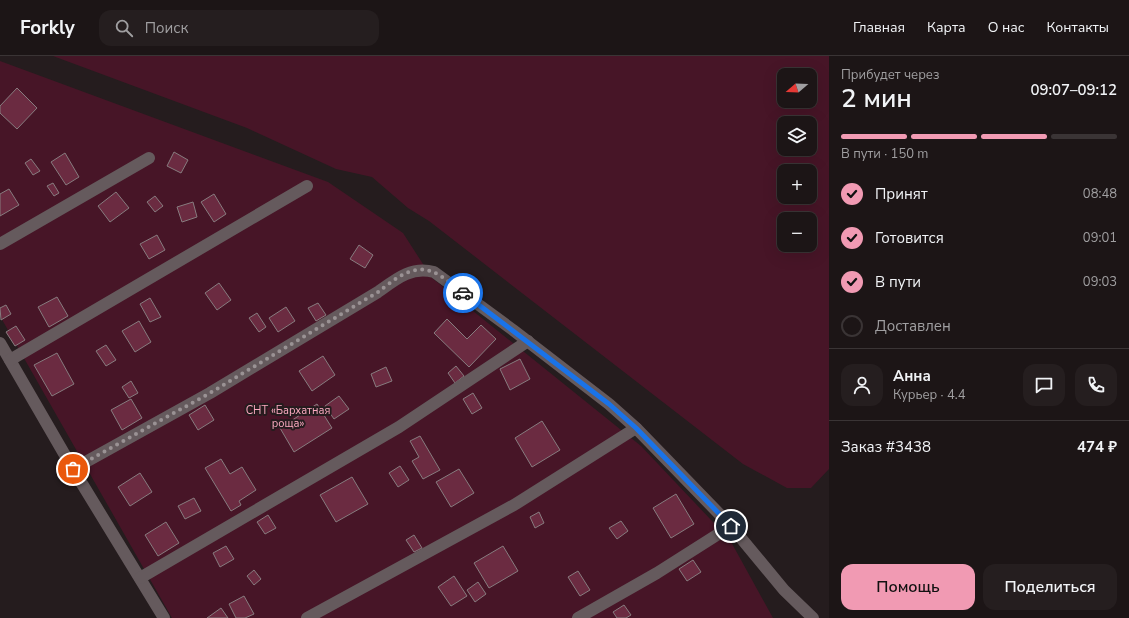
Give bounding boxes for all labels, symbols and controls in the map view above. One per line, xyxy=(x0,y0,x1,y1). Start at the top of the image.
search box xyxy=(99,10,379,46)
text: Forkly xyxy=(20,15,75,41)
icon: search xyxy=(113,17,135,39)
text: Поиск xyxy=(145,18,188,38)
text: Главная xyxy=(853,18,905,37)
text: Карта xyxy=(927,18,966,37)
text: О нас xyxy=(988,18,1024,37)
text: Контакты xyxy=(1046,18,1109,37)
text: Прибудет через xyxy=(841,66,939,84)
north arrow xyxy=(777,68,817,108)
map controls xyxy=(777,68,817,252)
text: 09:07–09:12 xyxy=(1030,80,1117,100)
text: 2 мин xyxy=(841,81,912,116)
button: layers xyxy=(777,116,817,156)
text: В пути · 150 m xyxy=(841,145,928,163)
button: + xyxy=(777,164,817,204)
icon: check xyxy=(841,183,863,205)
text: Принят xyxy=(875,184,928,204)
text: 08:48 xyxy=(1083,185,1117,203)
button: − xyxy=(777,212,817,252)
icon: check xyxy=(841,227,863,249)
text: Готовится xyxy=(875,228,944,248)
text: 09:01 xyxy=(1083,229,1117,247)
icon: check xyxy=(841,271,863,293)
text: В пути xyxy=(875,272,921,292)
courier xyxy=(443,273,483,313)
text: 09:03 xyxy=(1083,273,1117,291)
icon: car xyxy=(452,282,474,304)
text: Доставлен xyxy=(875,316,951,336)
button: person xyxy=(841,364,883,406)
button: chat xyxy=(1023,364,1065,406)
button: phone xyxy=(1075,364,1117,406)
text: Анна xyxy=(893,366,931,386)
text: Курьер · 4.4 xyxy=(893,386,966,404)
park label: СНТ «Бархатная роща» xyxy=(246,403,330,431)
text: Заказ #3438 xyxy=(841,437,931,457)
text: 474 ₽ xyxy=(1077,437,1117,457)
pin xyxy=(56,452,90,486)
icon: bag xyxy=(62,458,84,480)
pin xyxy=(714,509,748,543)
icon: home xyxy=(720,515,742,537)
button: Помощь xyxy=(841,564,975,610)
button: Поделиться xyxy=(983,564,1117,610)

